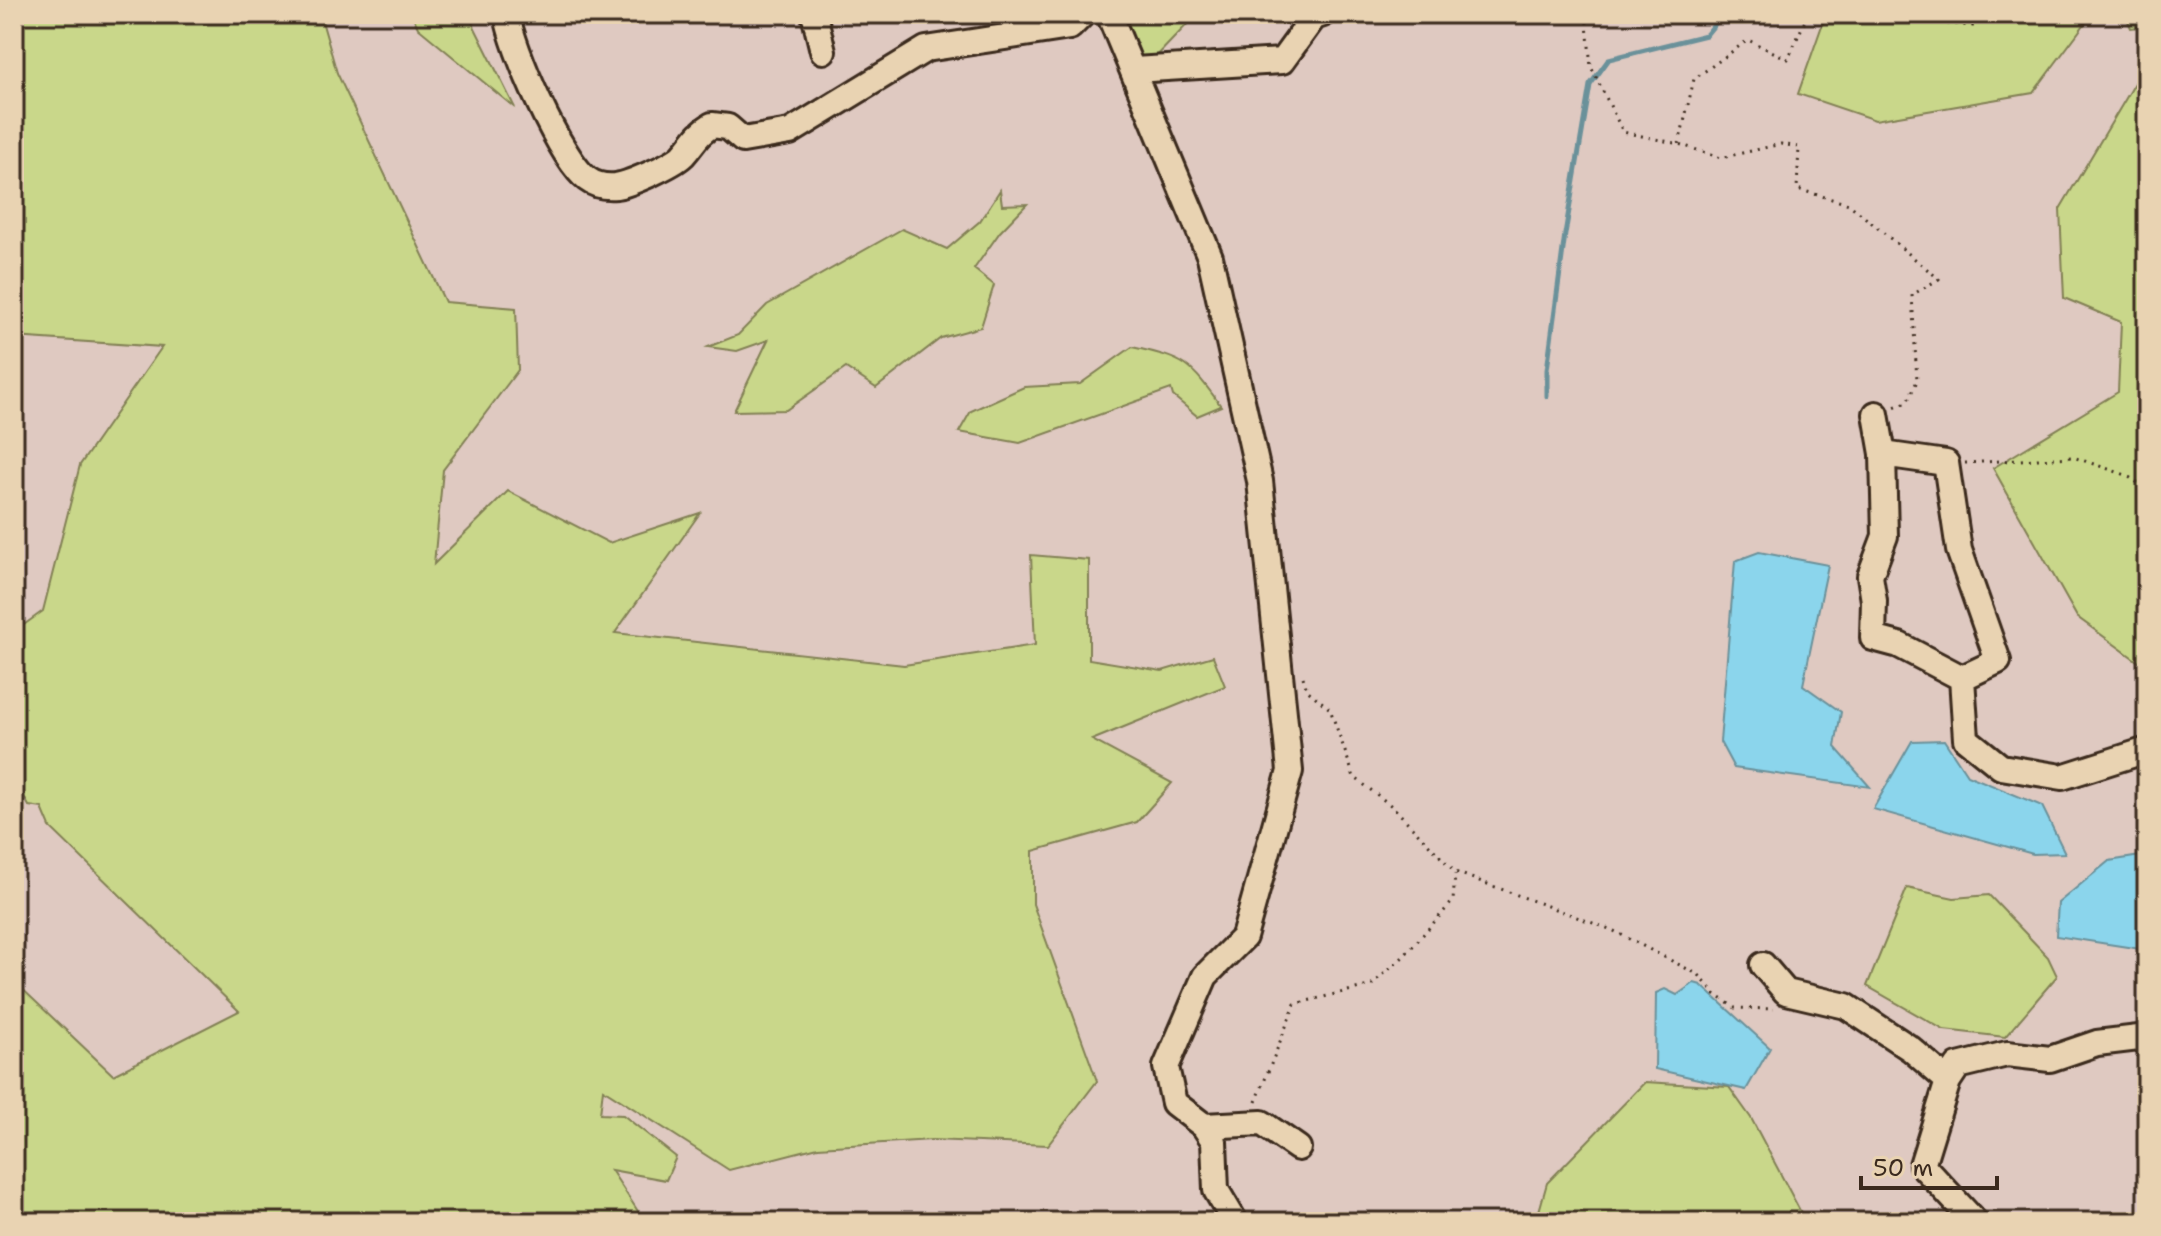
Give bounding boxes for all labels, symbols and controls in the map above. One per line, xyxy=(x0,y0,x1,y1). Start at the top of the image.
scale bar xyxy=(1861,1140,1997,1190)
text: 50 m xyxy=(1873,1152,1933,1184)

